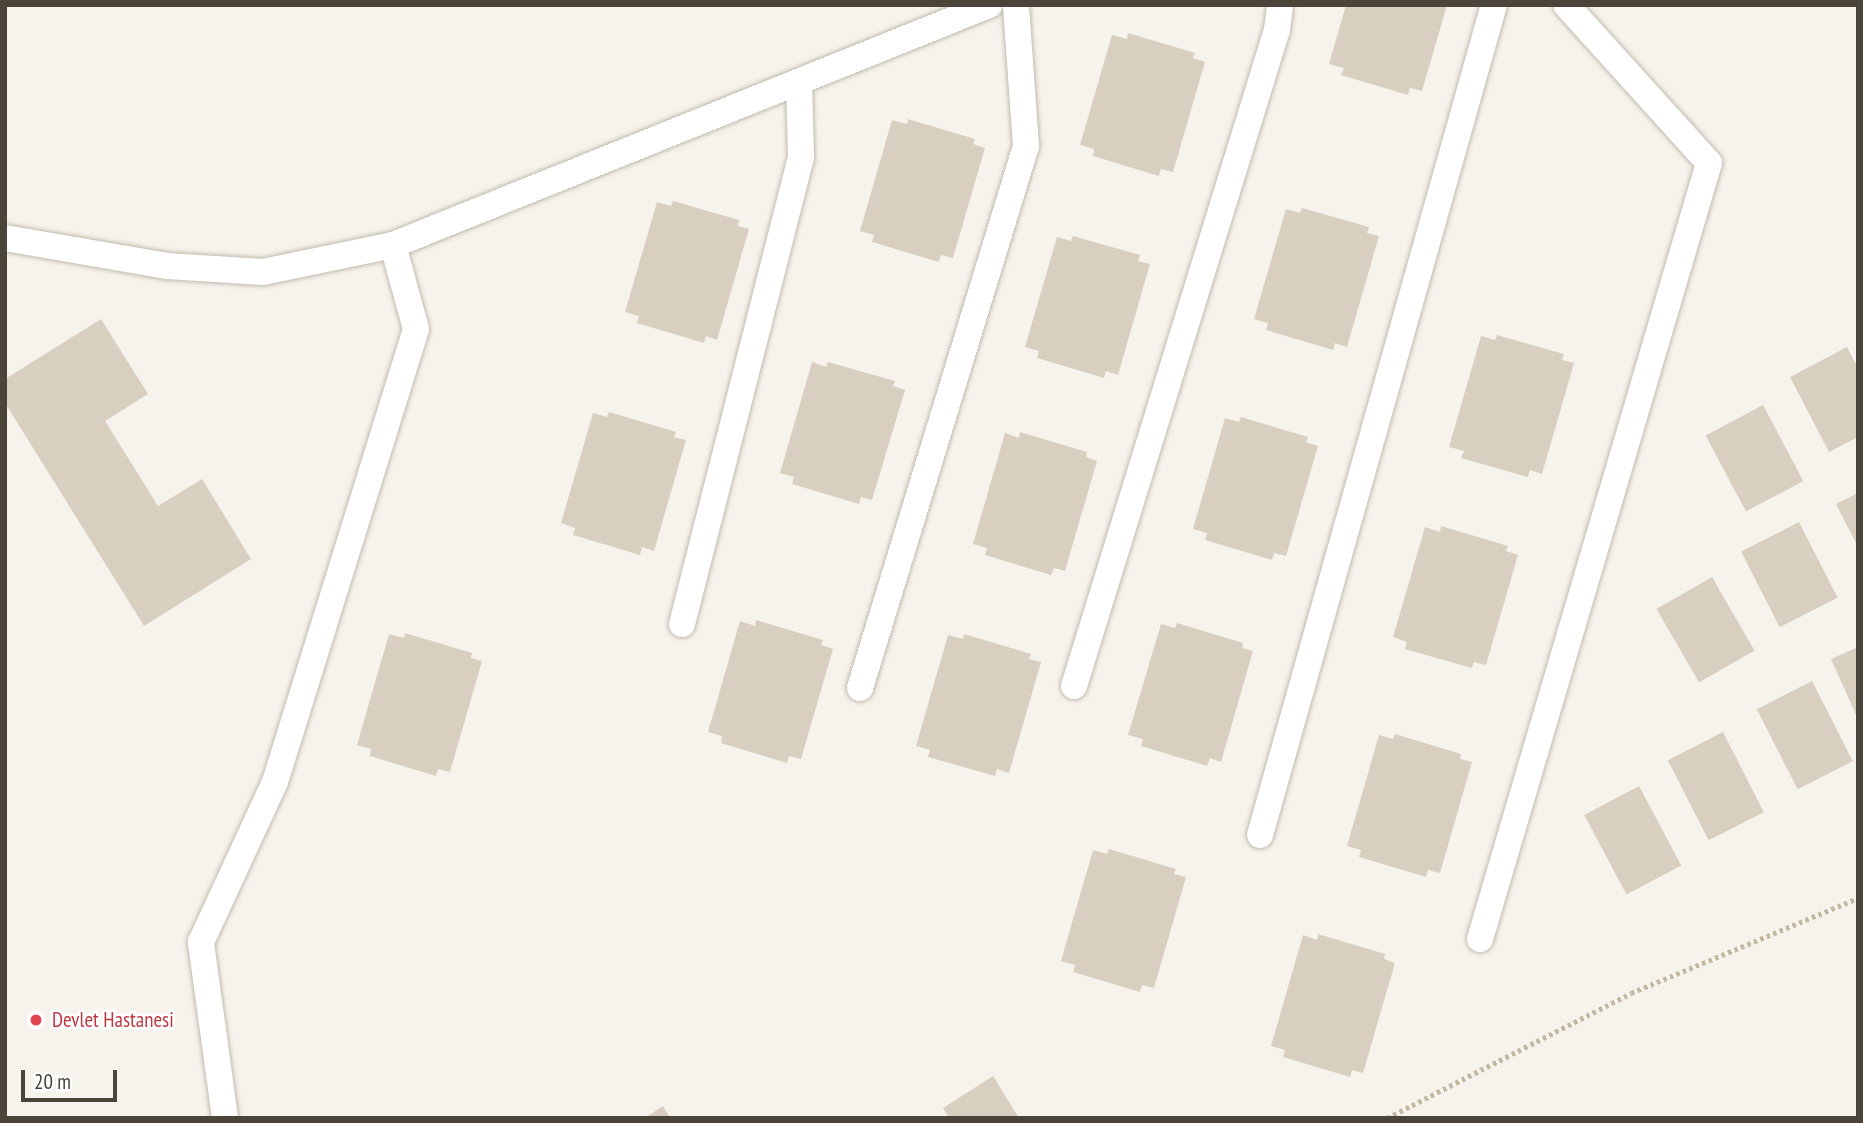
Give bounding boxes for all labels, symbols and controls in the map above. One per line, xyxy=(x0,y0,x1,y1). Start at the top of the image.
place label: Devlet Hastanesi xyxy=(52,1007,174,1033)
marker: Devlet Hastanesi xyxy=(26,1010,46,1030)
scale bar xyxy=(24,1056,121,1100)
text: 20 m xyxy=(34,1068,71,1095)

